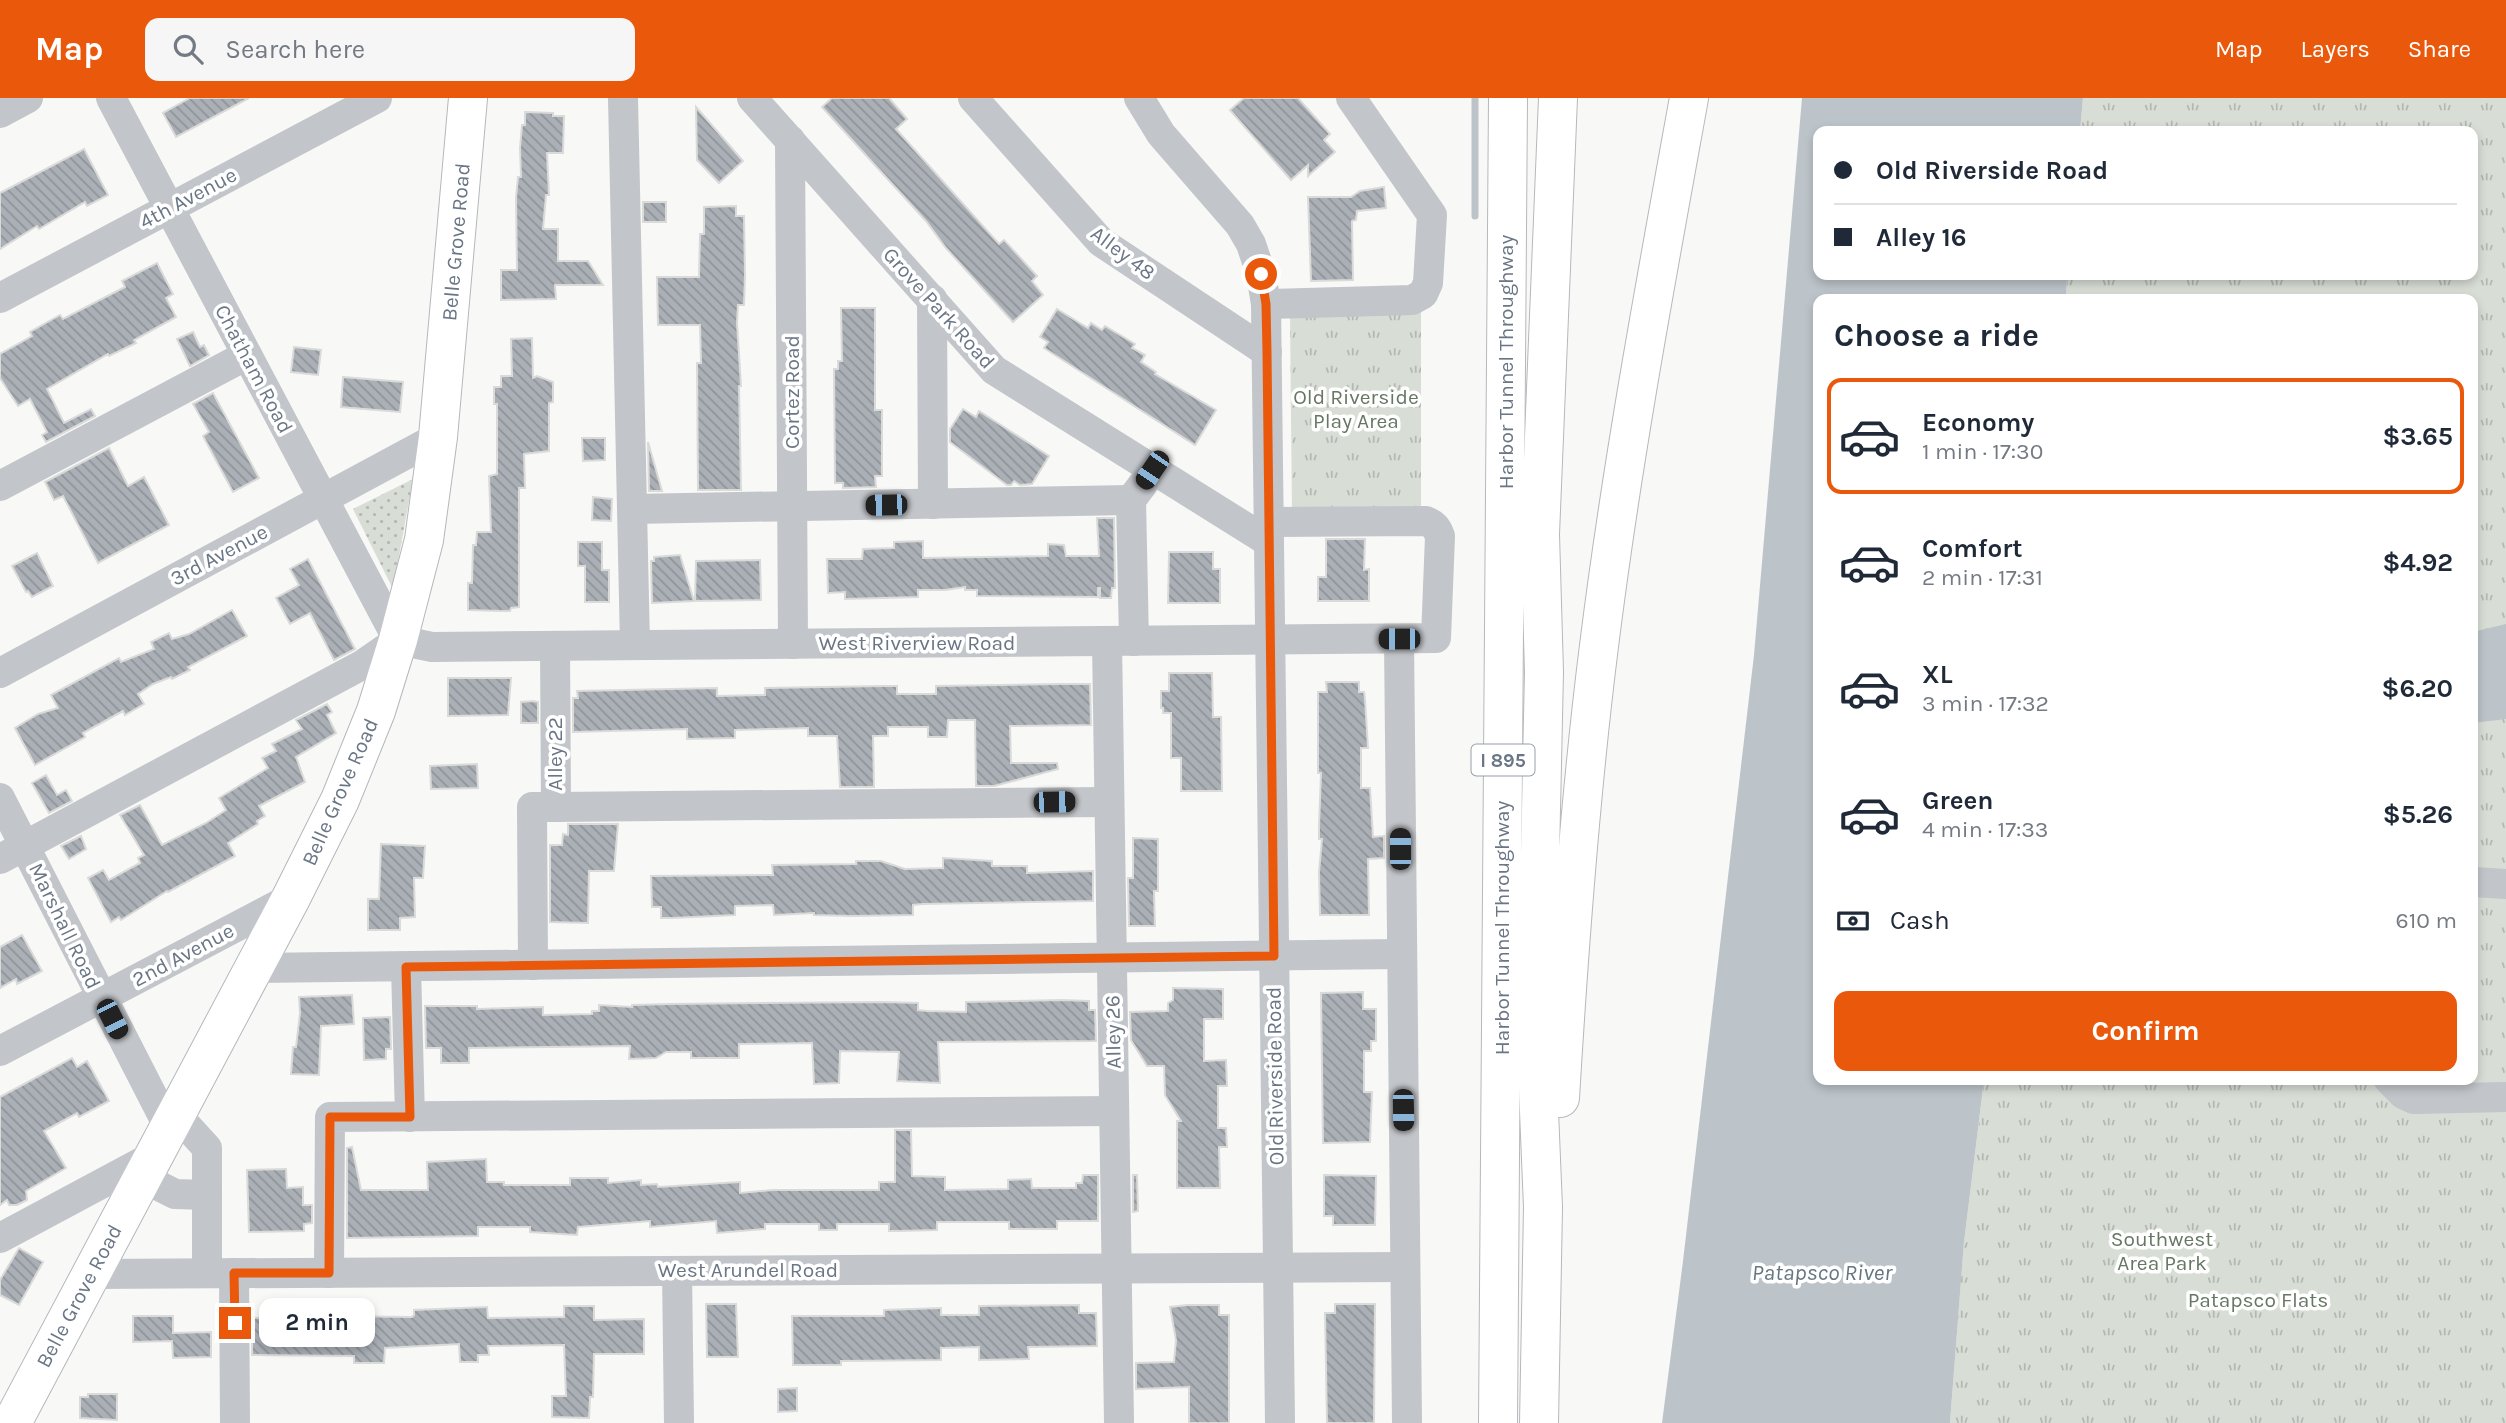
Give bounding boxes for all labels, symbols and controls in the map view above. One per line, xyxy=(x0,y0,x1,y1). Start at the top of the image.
search box xyxy=(145,18,635,81)
text: Map xyxy=(35,30,103,68)
icon: search xyxy=(169,30,207,68)
text: Search here xyxy=(225,34,365,65)
text: Map xyxy=(2215,35,2263,63)
text: Layers xyxy=(2301,35,2370,63)
text: Share xyxy=(2408,35,2471,63)
text: Old Riverside Road xyxy=(1876,155,2108,186)
street label: 4th Avenue xyxy=(135,162,241,234)
street label: Belle Grove Road xyxy=(437,162,475,322)
street label: Alley 48 xyxy=(1086,221,1160,285)
text: Alley 16 xyxy=(1876,222,1967,253)
street label: Harbor Tunnel Throughway xyxy=(1494,235,1518,489)
street label: Grove Park Road xyxy=(878,242,1000,374)
route start xyxy=(1245,258,1277,290)
street label: Chatham Road xyxy=(210,301,298,437)
text: Choose a ride xyxy=(1834,317,2039,354)
street label: Cortez Road xyxy=(780,335,804,449)
park label: Old Riverside Play Area xyxy=(1293,385,1419,433)
icon: car xyxy=(1838,405,1901,468)
text: Economy xyxy=(1922,407,2034,438)
text: $3.65 xyxy=(2382,421,2453,452)
text: 1 min · 17:30 xyxy=(1922,438,2043,465)
car xyxy=(1132,447,1173,493)
car xyxy=(865,494,908,516)
street label: 3rd Avenue xyxy=(166,519,272,591)
icon: car xyxy=(1838,531,1901,594)
text: Comfort xyxy=(1922,533,2023,564)
text: $4.92 xyxy=(2382,547,2453,578)
text: 2 min · 17:31 xyxy=(1922,564,2043,591)
car xyxy=(1379,629,1421,650)
street label: West Riverview Road xyxy=(819,631,1016,655)
icon: car xyxy=(1838,657,1901,720)
text: XL xyxy=(1922,659,1953,690)
text: $6.20 xyxy=(2382,673,2453,704)
text: 3 min · 17:32 xyxy=(1922,690,2049,717)
street label: Belle Grove Road xyxy=(297,715,383,869)
street label: Alley 22 xyxy=(543,717,567,791)
road number: I 895 xyxy=(1472,744,1534,776)
icon: car xyxy=(1838,783,1901,846)
text: Green xyxy=(1922,785,1994,816)
car xyxy=(1033,791,1076,813)
text: $5.26 xyxy=(2383,799,2453,830)
street label: Harbor Tunnel Throughway xyxy=(1490,801,1514,1055)
text: 4 min · 17:33 xyxy=(1922,816,2048,843)
car xyxy=(1390,828,1411,870)
street label: Marshall Road xyxy=(24,859,106,993)
icon: cash xyxy=(1834,902,1872,940)
text: Cash xyxy=(1890,905,1950,936)
text: 610 m xyxy=(2396,907,2457,934)
street label: 2nd Avenue xyxy=(128,918,238,992)
street label: Old Riverside Road xyxy=(1261,986,1289,1166)
button: Confirm xyxy=(1834,991,2457,1071)
street label: Alley 26 xyxy=(1100,995,1126,1069)
car xyxy=(94,996,131,1042)
car xyxy=(1393,1089,1414,1131)
street label: Belle Grove Road xyxy=(31,1220,127,1372)
park label: Southwest Area Park xyxy=(2111,1227,2213,1275)
street label: West Arundel Road xyxy=(658,1258,838,1282)
water label: Patapsco River xyxy=(1752,1259,1893,1286)
park label: Patapsco Flats xyxy=(2188,1288,2328,1312)
callout: 2 min xyxy=(260,1298,375,1348)
route end xyxy=(219,1307,251,1339)
text: 2 min xyxy=(285,1309,349,1336)

